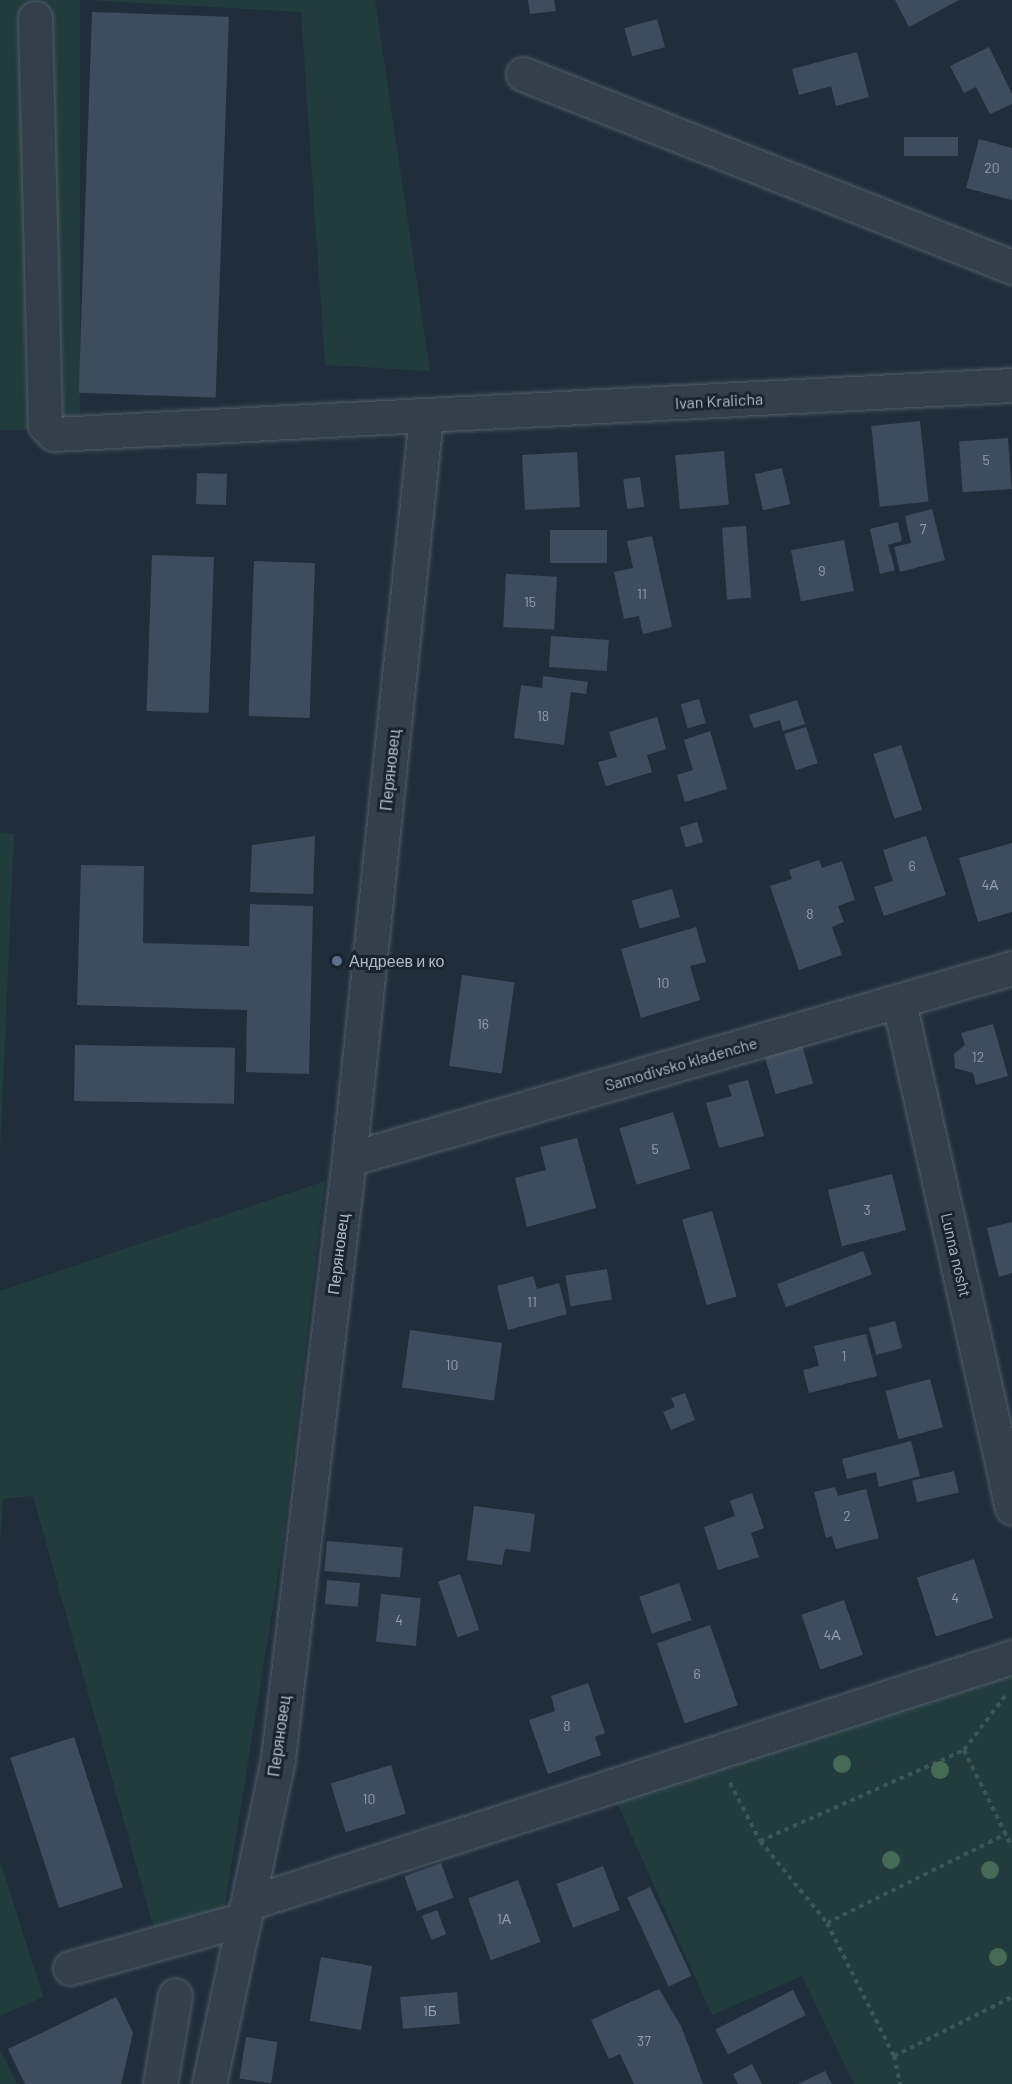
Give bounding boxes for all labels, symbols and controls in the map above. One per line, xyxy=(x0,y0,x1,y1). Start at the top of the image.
house number: 20 xyxy=(984,160,1000,176)
street label: Ivan Kralicha xyxy=(674,389,764,413)
house number: 5 xyxy=(982,452,990,468)
house number: 7 xyxy=(920,521,926,537)
house number: 9 xyxy=(818,563,826,579)
house number: 11 xyxy=(637,586,647,602)
house number: 15 xyxy=(524,594,536,610)
house number: 18 xyxy=(537,708,549,724)
street label: Перяновец xyxy=(376,728,404,812)
house number: 6 xyxy=(908,858,916,874)
house number: 4А xyxy=(981,877,999,893)
house number: 8 xyxy=(806,906,814,922)
place label: Андреев и ко xyxy=(349,951,444,971)
marker: Андреев и ко xyxy=(330,954,344,968)
house number: 10 xyxy=(657,975,669,991)
house number: 16 xyxy=(477,1016,489,1032)
street label: Samodivsko kladenche xyxy=(603,1033,759,1095)
house number: 12 xyxy=(972,1049,984,1065)
house number: 5 xyxy=(651,1141,659,1157)
house number: 3 xyxy=(863,1202,871,1218)
street label: Lunna nosht xyxy=(937,1211,975,1299)
street label: Перяновец xyxy=(323,1212,353,1296)
house number: 11 xyxy=(527,1294,537,1310)
house number: 1 xyxy=(842,1348,846,1364)
house number: 10 xyxy=(446,1357,458,1373)
house number: 2 xyxy=(843,1508,851,1524)
house number: 4 xyxy=(951,1590,959,1606)
house number: 4 xyxy=(395,1612,403,1628)
house number: 4А xyxy=(823,1627,841,1643)
house number: 6 xyxy=(693,1666,701,1682)
street label: Перяновец xyxy=(264,1694,294,1778)
house number: 8 xyxy=(563,1718,571,1734)
house number: 10 xyxy=(363,1791,375,1807)
house number: 1А xyxy=(497,1911,511,1927)
house number: 1Б xyxy=(423,2003,437,2019)
house number: 37 xyxy=(637,2033,651,2049)

